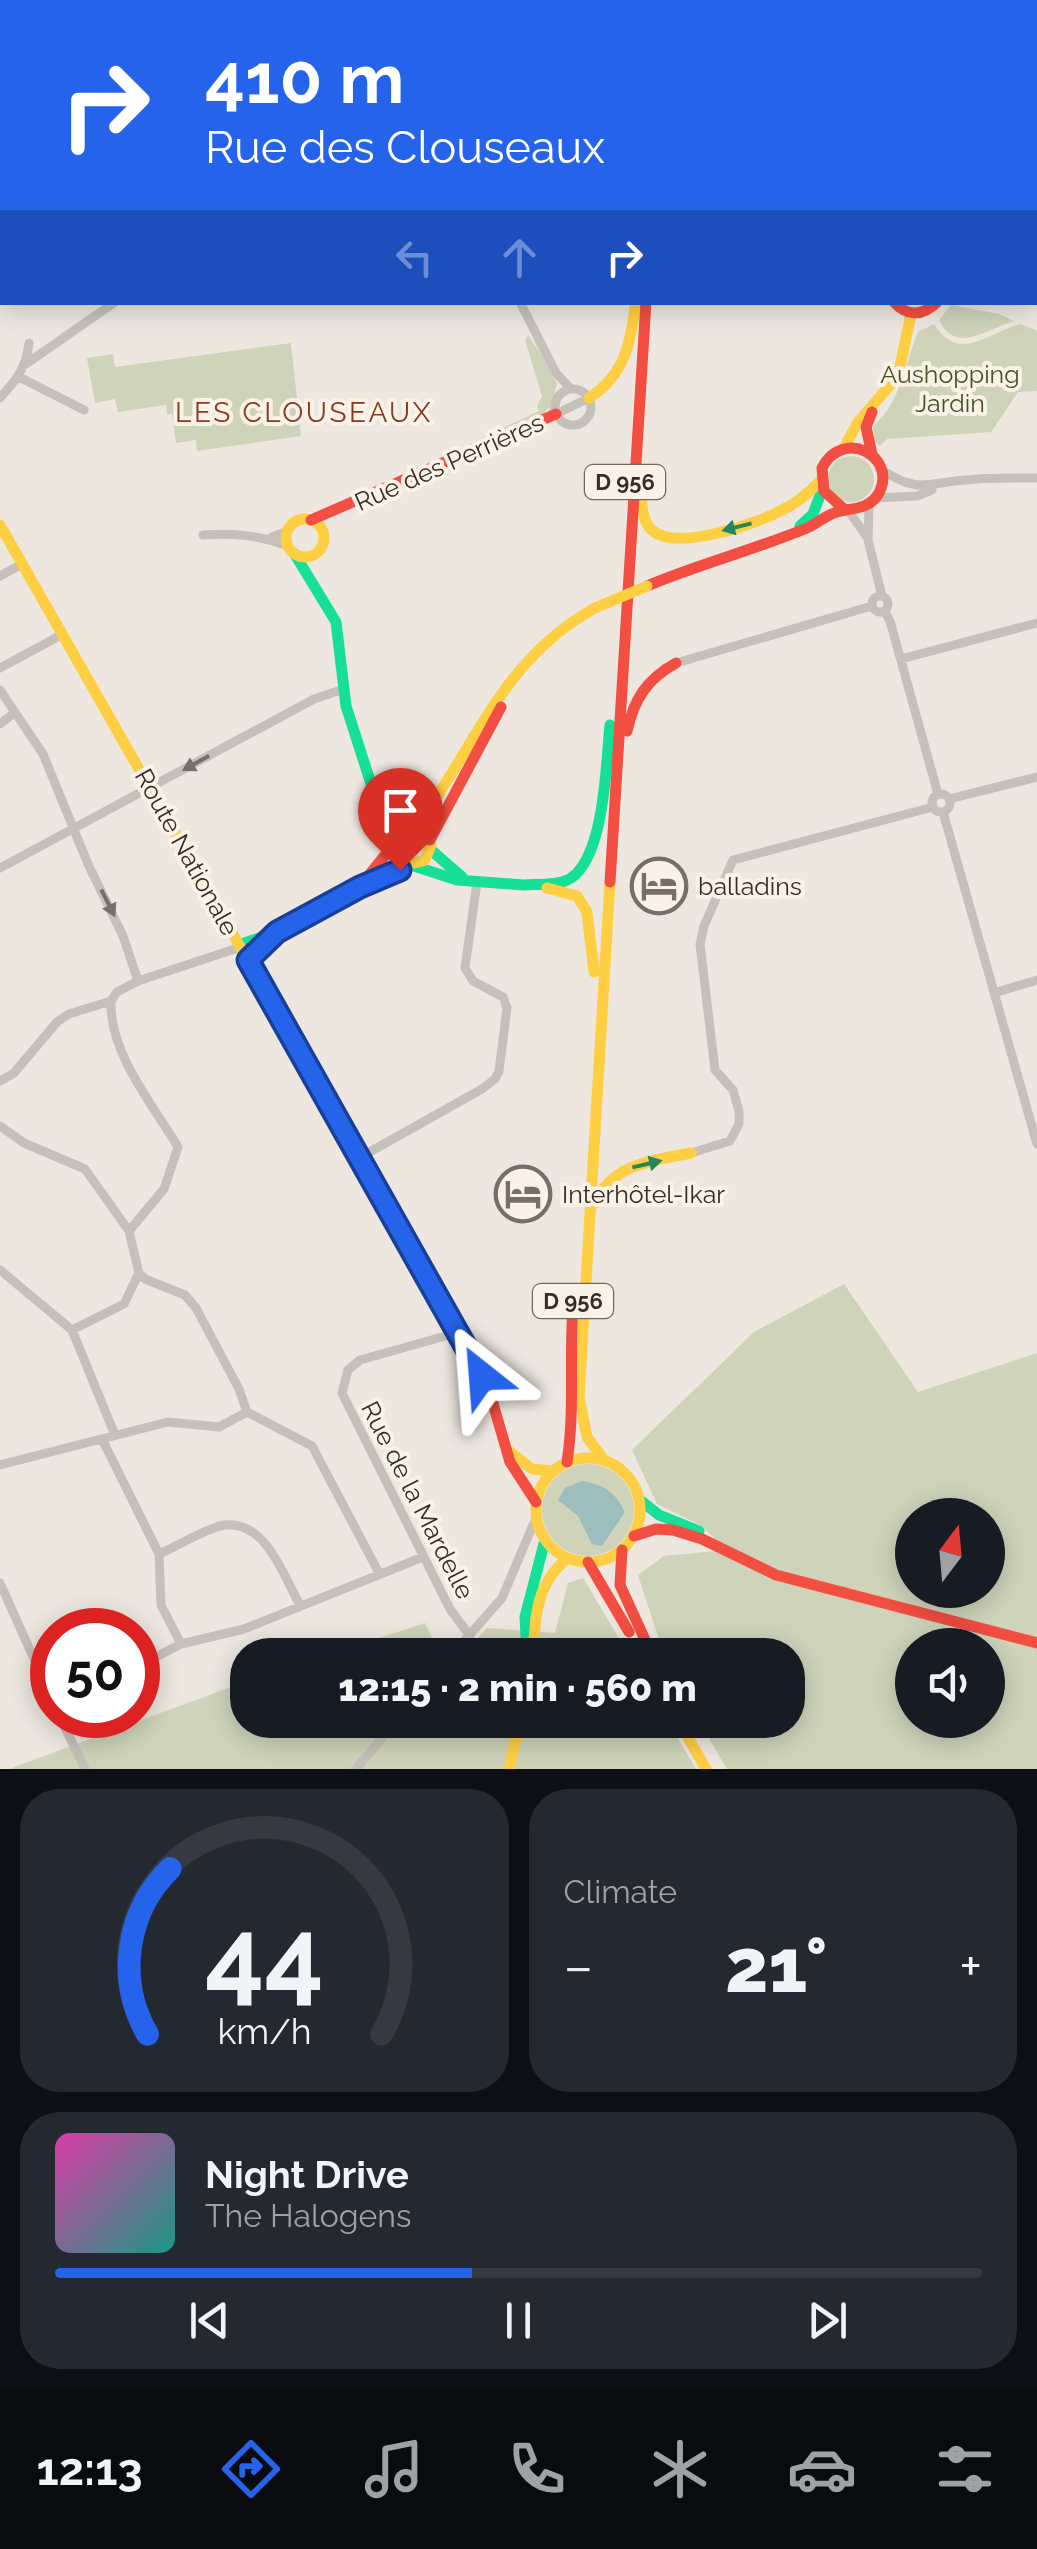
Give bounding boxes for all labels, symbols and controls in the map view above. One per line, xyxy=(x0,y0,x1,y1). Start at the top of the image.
text: 410 m xyxy=(205,37,405,119)
icon: right xyxy=(40,40,170,170)
text: Rue des Clouseaux xyxy=(205,121,605,174)
icon: left xyxy=(387,230,442,285)
icon: ahead xyxy=(492,230,547,285)
icon: right xyxy=(597,230,652,285)
park label: Aushopping Jardin xyxy=(880,359,1020,418)
district label: LES CLOUSEAUX xyxy=(175,396,433,429)
street label: Rue des Perrières xyxy=(350,407,548,517)
road number: D 956 xyxy=(585,465,665,499)
one-way arrow xyxy=(721,519,752,535)
one-way arrow xyxy=(181,754,210,771)
street label: Route Nationale xyxy=(129,763,245,941)
pin xyxy=(358,768,443,871)
icon: arrive xyxy=(373,783,428,838)
hotel icon: balladins xyxy=(629,856,689,916)
place label: balladins xyxy=(698,871,802,901)
one-way arrow xyxy=(99,888,116,917)
one-way arrow xyxy=(632,1156,663,1171)
hotel icon: Interhôtel-Ikar xyxy=(493,1164,553,1224)
place label: Interhôtel-Ikar xyxy=(562,1179,725,1209)
road number: D 956 xyxy=(533,1284,613,1318)
position arrow xyxy=(430,1324,534,1428)
street label: Rue de la Mardelle xyxy=(355,1396,481,1604)
north arrow xyxy=(895,1498,1005,1608)
map controls xyxy=(895,1498,1005,1738)
speed limit sign: 50 xyxy=(30,1608,160,1738)
button: sound xyxy=(895,1628,1005,1738)
text: 12:15 · 2 min · 560 m xyxy=(338,1665,697,1710)
text: Climate xyxy=(564,1873,677,1910)
text: 44 xyxy=(205,1894,324,2016)
text: 21° xyxy=(725,1921,827,2010)
text: − xyxy=(564,1934,593,1999)
text: + xyxy=(959,1934,982,1999)
text: km/h xyxy=(217,2010,311,2052)
text: Night Drive xyxy=(205,2152,409,2197)
text: The Halogens xyxy=(205,2197,411,2234)
icon: previous xyxy=(182,2293,237,2348)
icon: pause xyxy=(491,2293,546,2348)
icon: next xyxy=(800,2293,855,2348)
icon: directions xyxy=(216,2434,286,2504)
icon: music xyxy=(359,2434,429,2504)
icon: phone xyxy=(502,2434,572,2504)
icon: climate xyxy=(645,2434,715,2504)
icon: car xyxy=(787,2434,857,2504)
icon: filters xyxy=(930,2434,1000,2504)
text: 12:13 xyxy=(36,2443,143,2496)

